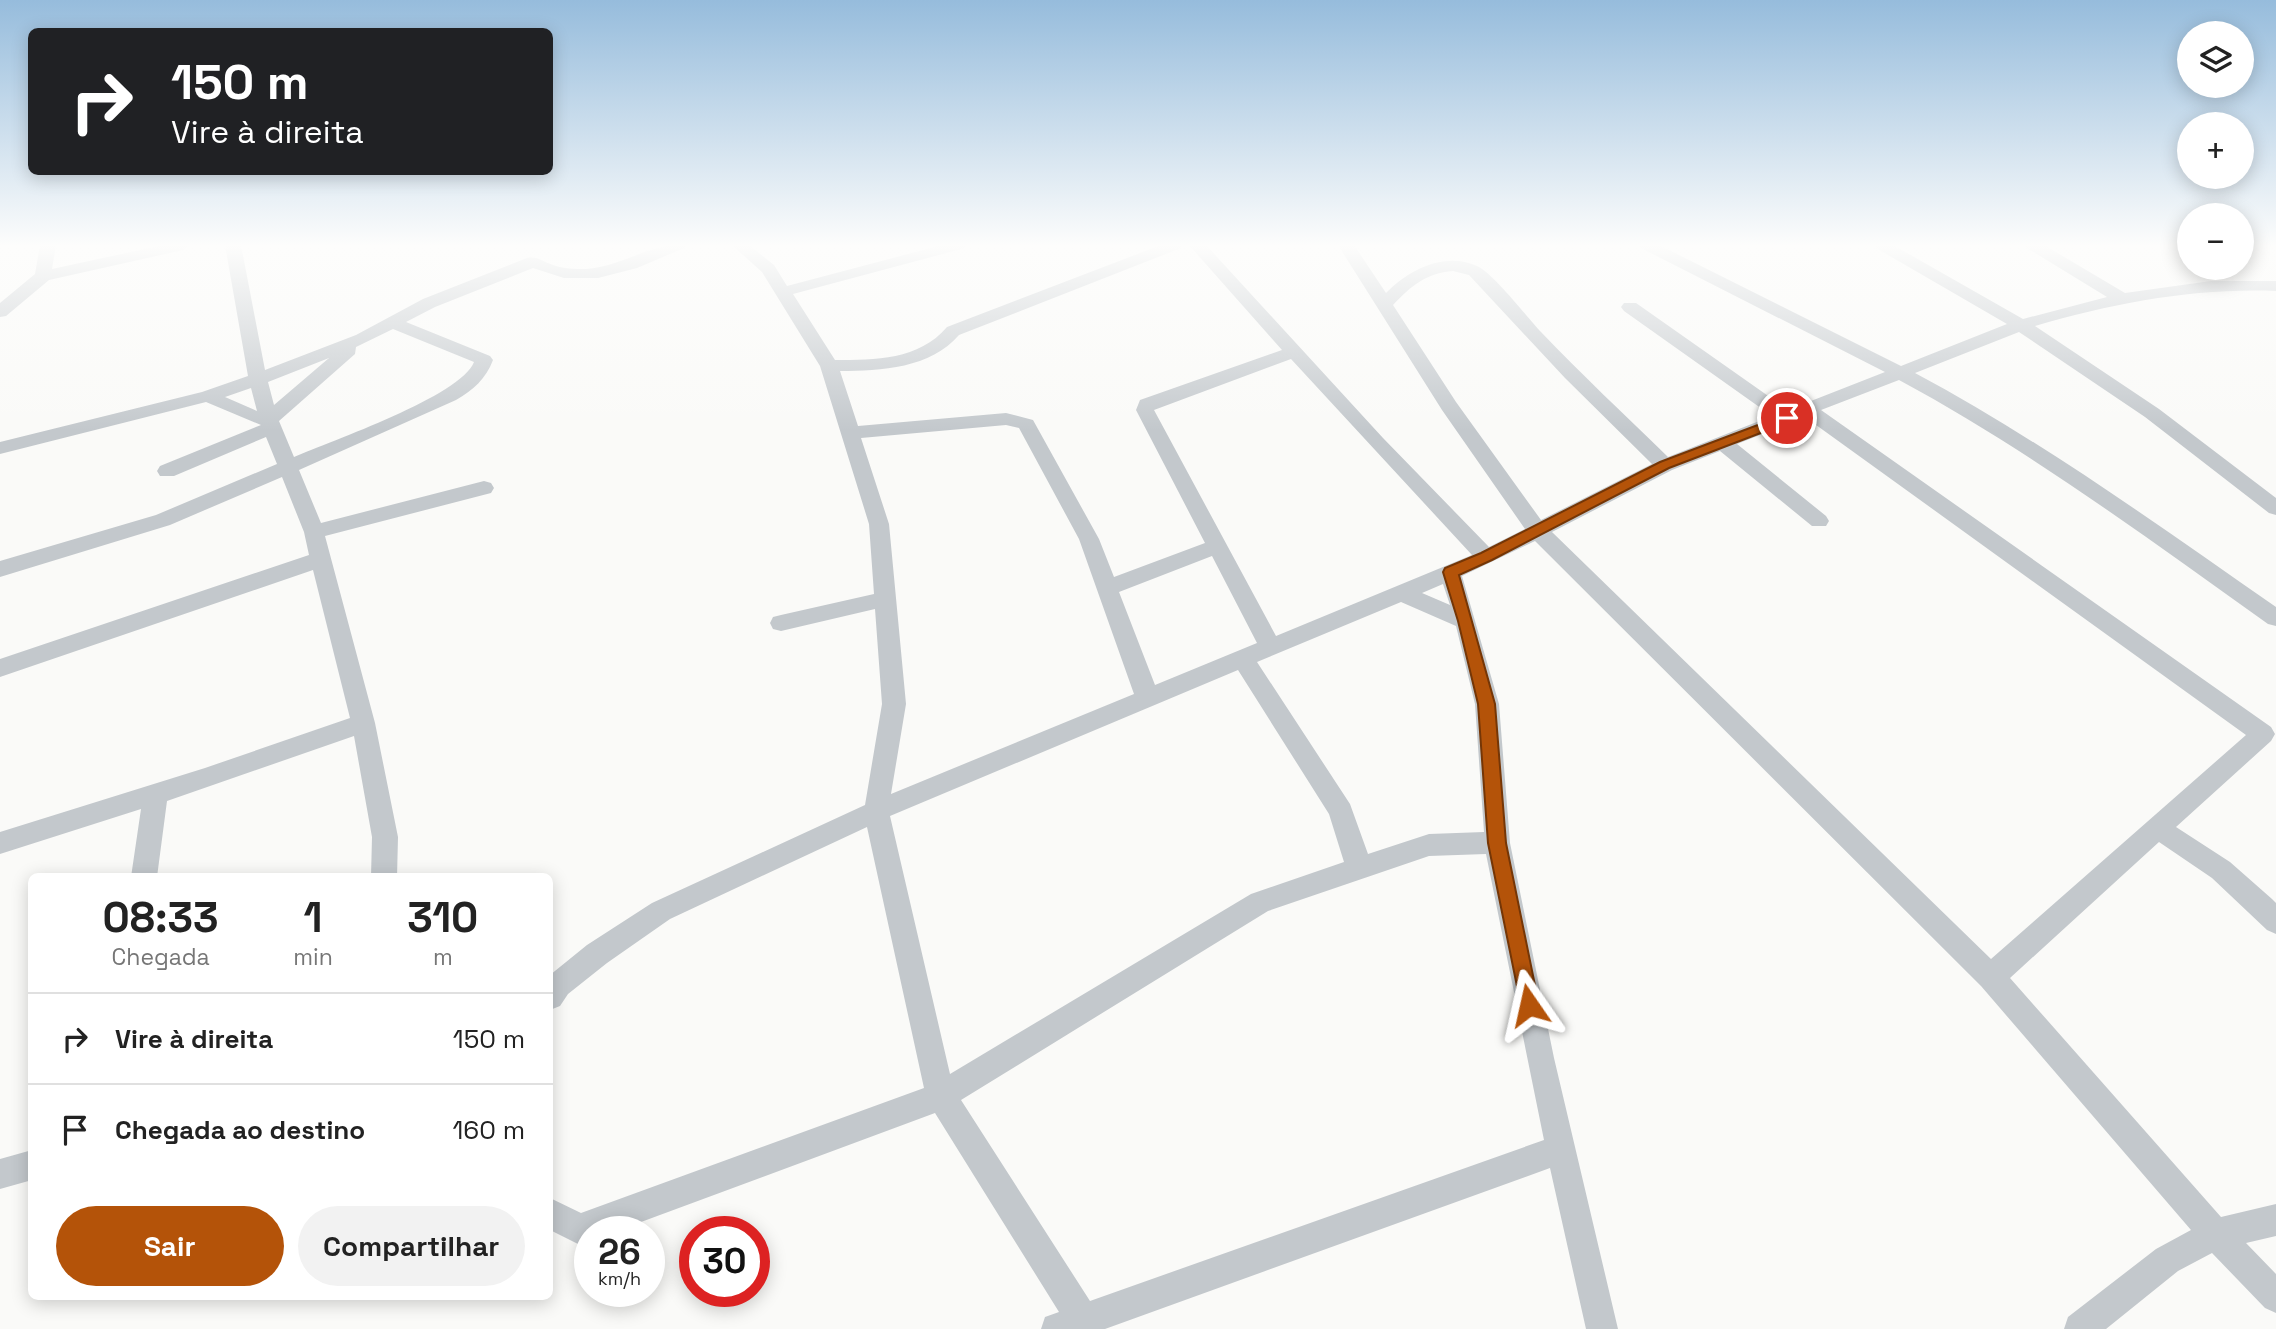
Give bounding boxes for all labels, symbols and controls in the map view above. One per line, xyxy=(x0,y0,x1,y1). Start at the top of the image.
map controls xyxy=(2177,21,2254,280)
button: layers xyxy=(2177,21,2254,98)
text: 150 m xyxy=(171,51,309,113)
icon: right xyxy=(56,56,147,147)
text: Vire à direita xyxy=(171,112,364,152)
button: + xyxy=(2177,112,2254,189)
button: − xyxy=(2177,203,2254,280)
pin xyxy=(1757,388,1817,448)
icon: arrive xyxy=(1768,399,1806,437)
text: 08:33 xyxy=(103,891,219,944)
text: 1 xyxy=(304,891,322,944)
text: 310 xyxy=(407,891,478,944)
text: Chegada xyxy=(112,942,210,972)
text: min xyxy=(293,942,333,972)
text: m xyxy=(433,942,453,972)
position arrow xyxy=(1492,968,1566,1042)
icon: right xyxy=(56,1020,94,1058)
text: Vire à direita xyxy=(115,1022,273,1056)
text: 150 m xyxy=(453,1022,525,1056)
icon: arrive xyxy=(56,1111,94,1149)
text: Chegada ao destino xyxy=(115,1113,365,1147)
text: 160 m xyxy=(453,1113,525,1147)
button: Sair xyxy=(56,1206,284,1286)
button: Compartilhar xyxy=(298,1206,525,1286)
speed limit sign: 30 xyxy=(679,1216,770,1307)
text: 26 xyxy=(598,1230,641,1274)
text: km/h xyxy=(598,1267,641,1290)

